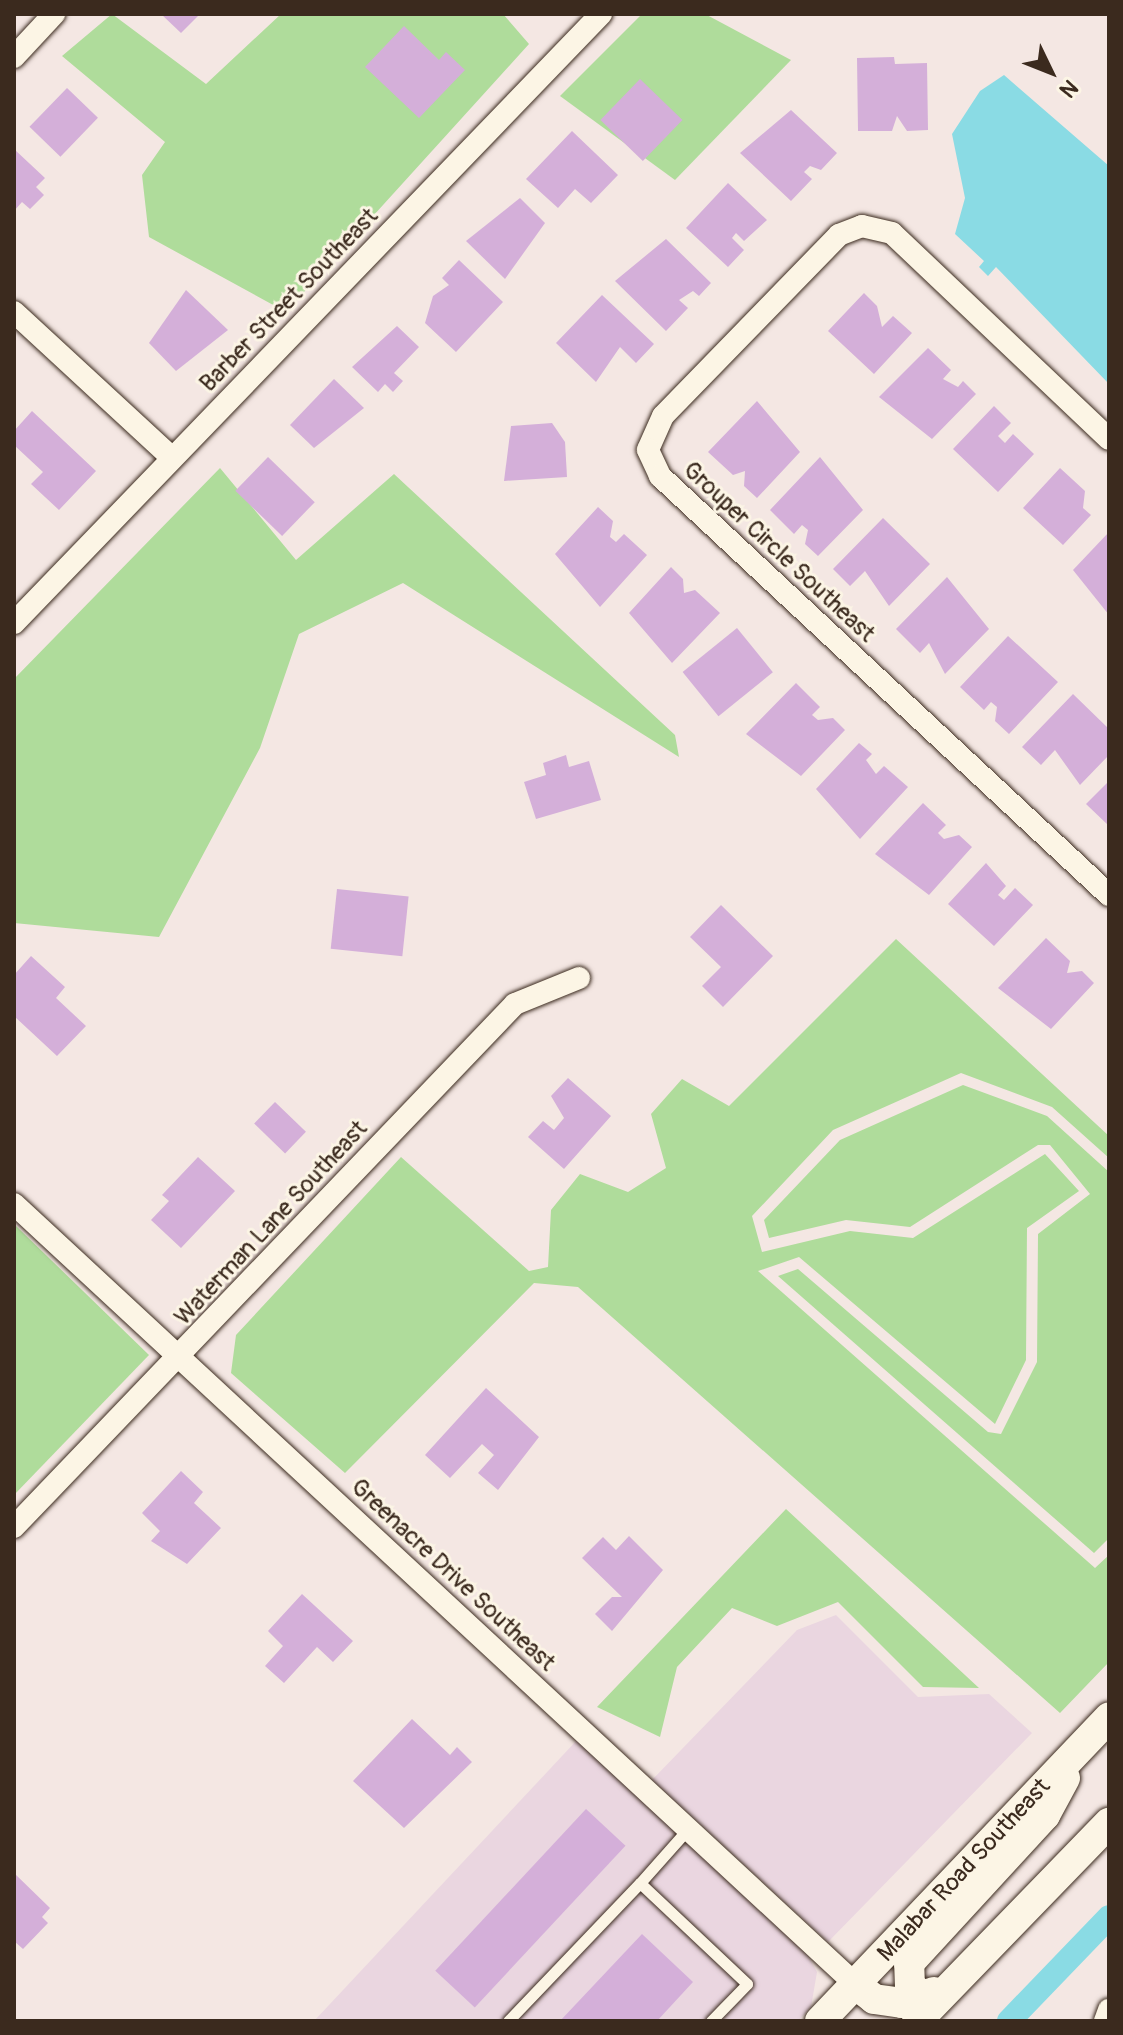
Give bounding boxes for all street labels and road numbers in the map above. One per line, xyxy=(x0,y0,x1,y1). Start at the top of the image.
street label: Barber Street Southeast xyxy=(194,202,384,398)
street label: Grouper Circle Southeast xyxy=(677,456,881,648)
street label: Waterman Lane Southeast xyxy=(169,1115,373,1331)
street label: Greenacre Drive Southeast xyxy=(345,1473,561,1677)
street label: Malabar Road Southeast xyxy=(872,1772,1056,1968)

